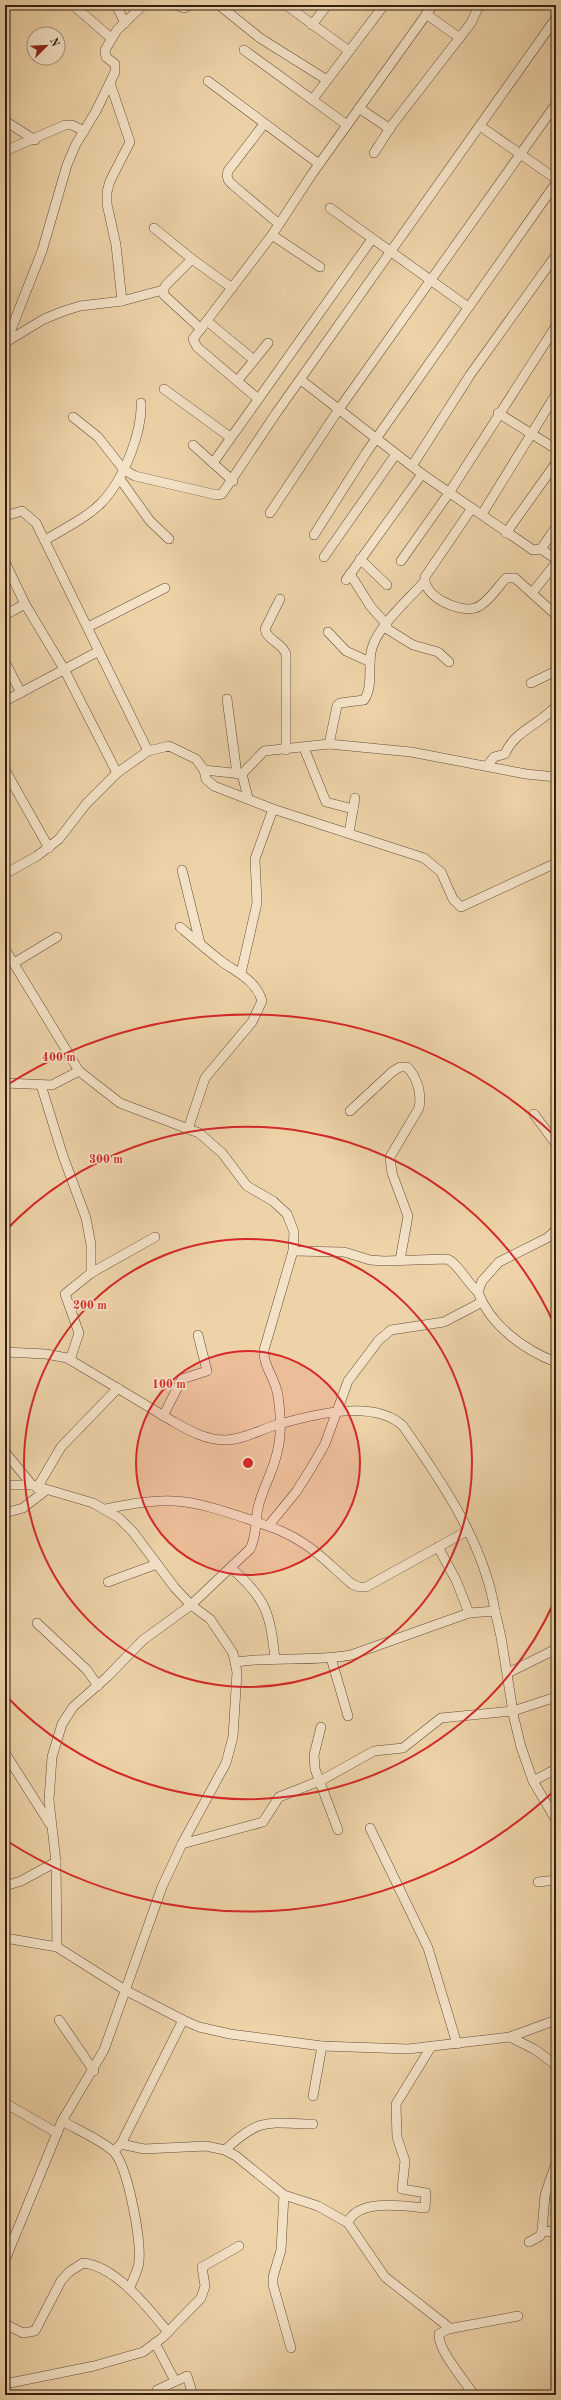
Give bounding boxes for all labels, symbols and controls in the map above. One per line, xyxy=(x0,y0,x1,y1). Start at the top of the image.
north arrow xyxy=(26,26,66,66)
text: N xyxy=(47,36,61,49)
text: 400 m xyxy=(42,1052,76,1064)
text: 300 m xyxy=(89,1154,123,1166)
text: 200 m xyxy=(73,1300,107,1312)
text: 100 m xyxy=(152,1379,186,1391)
centre of rings xyxy=(241,1456,255,1470)

